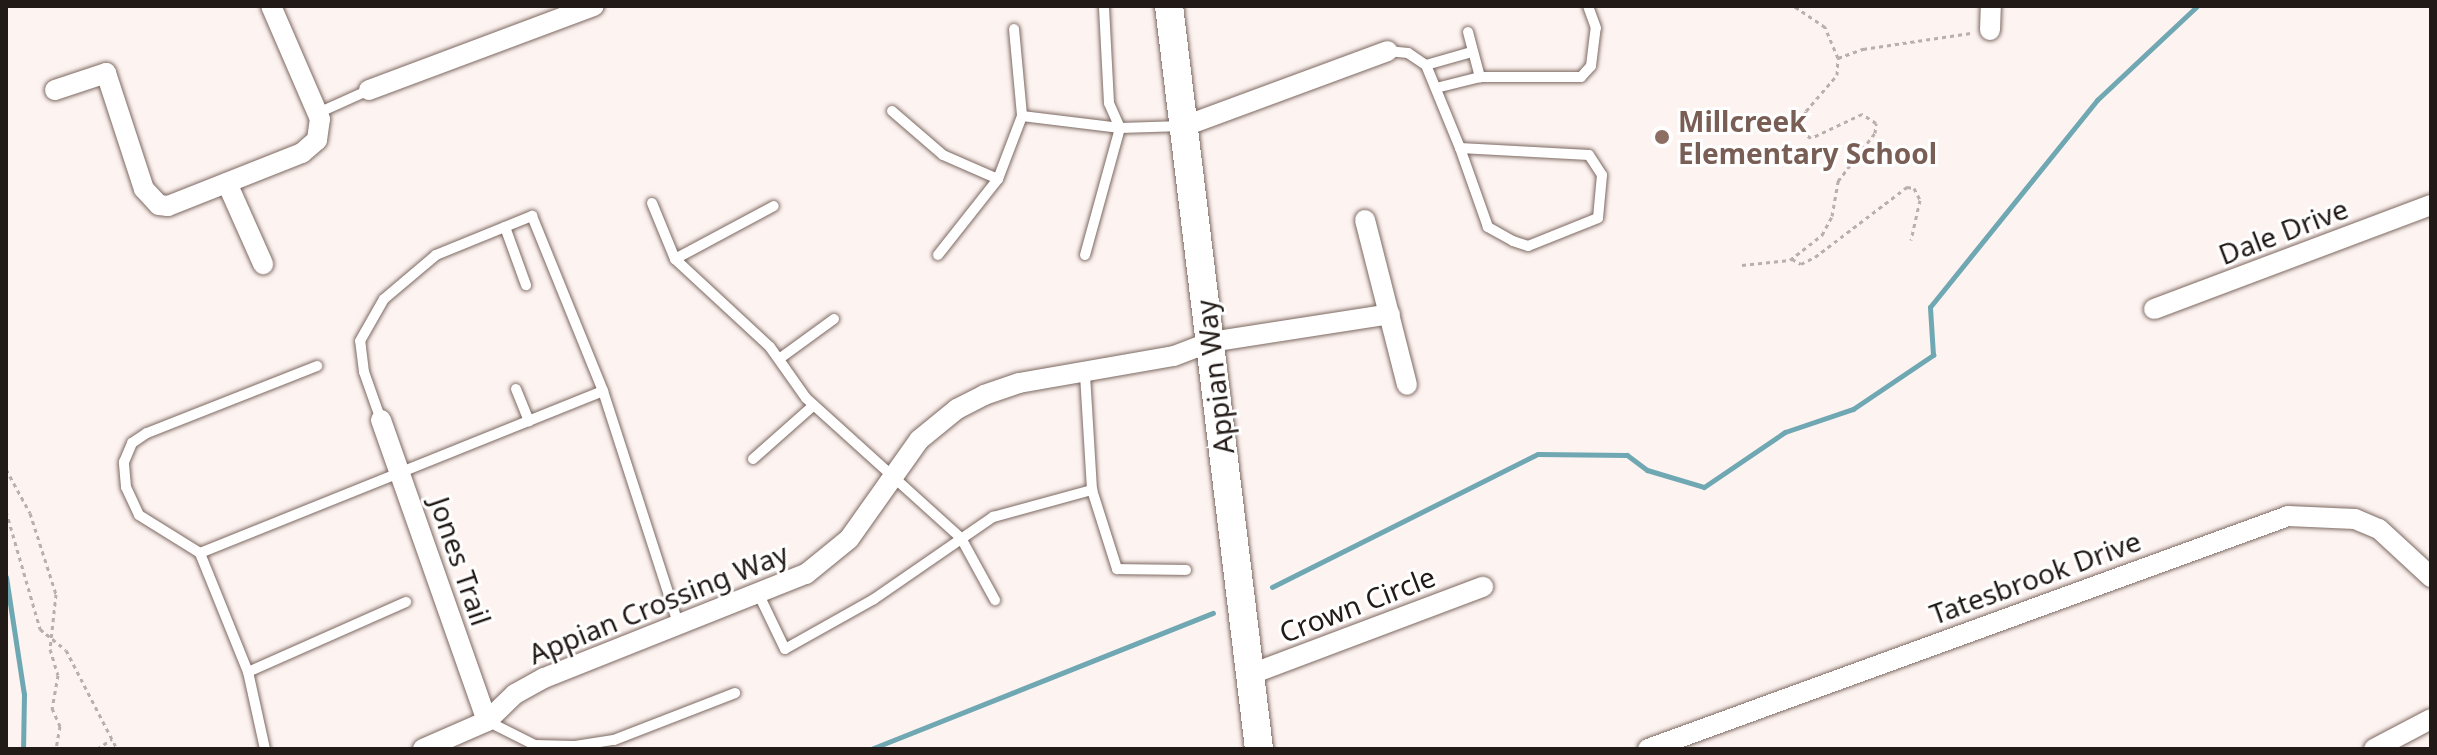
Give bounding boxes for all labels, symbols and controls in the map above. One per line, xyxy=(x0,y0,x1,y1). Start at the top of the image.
place label: Millcreek Elementary School xyxy=(1678,104,1937,170)
marker: Millcreek Elementary School xyxy=(1653,128,1671,146)
street label: Dale Drive xyxy=(2214,191,2352,271)
street label: Appian Way xyxy=(1188,298,1240,456)
street label: Jones Trail xyxy=(423,492,499,630)
street label: Tatesbrook Drive xyxy=(1925,523,2145,631)
street label: Appian Crossing Way xyxy=(523,536,793,670)
street label: Crown Circle xyxy=(1274,559,1440,649)

